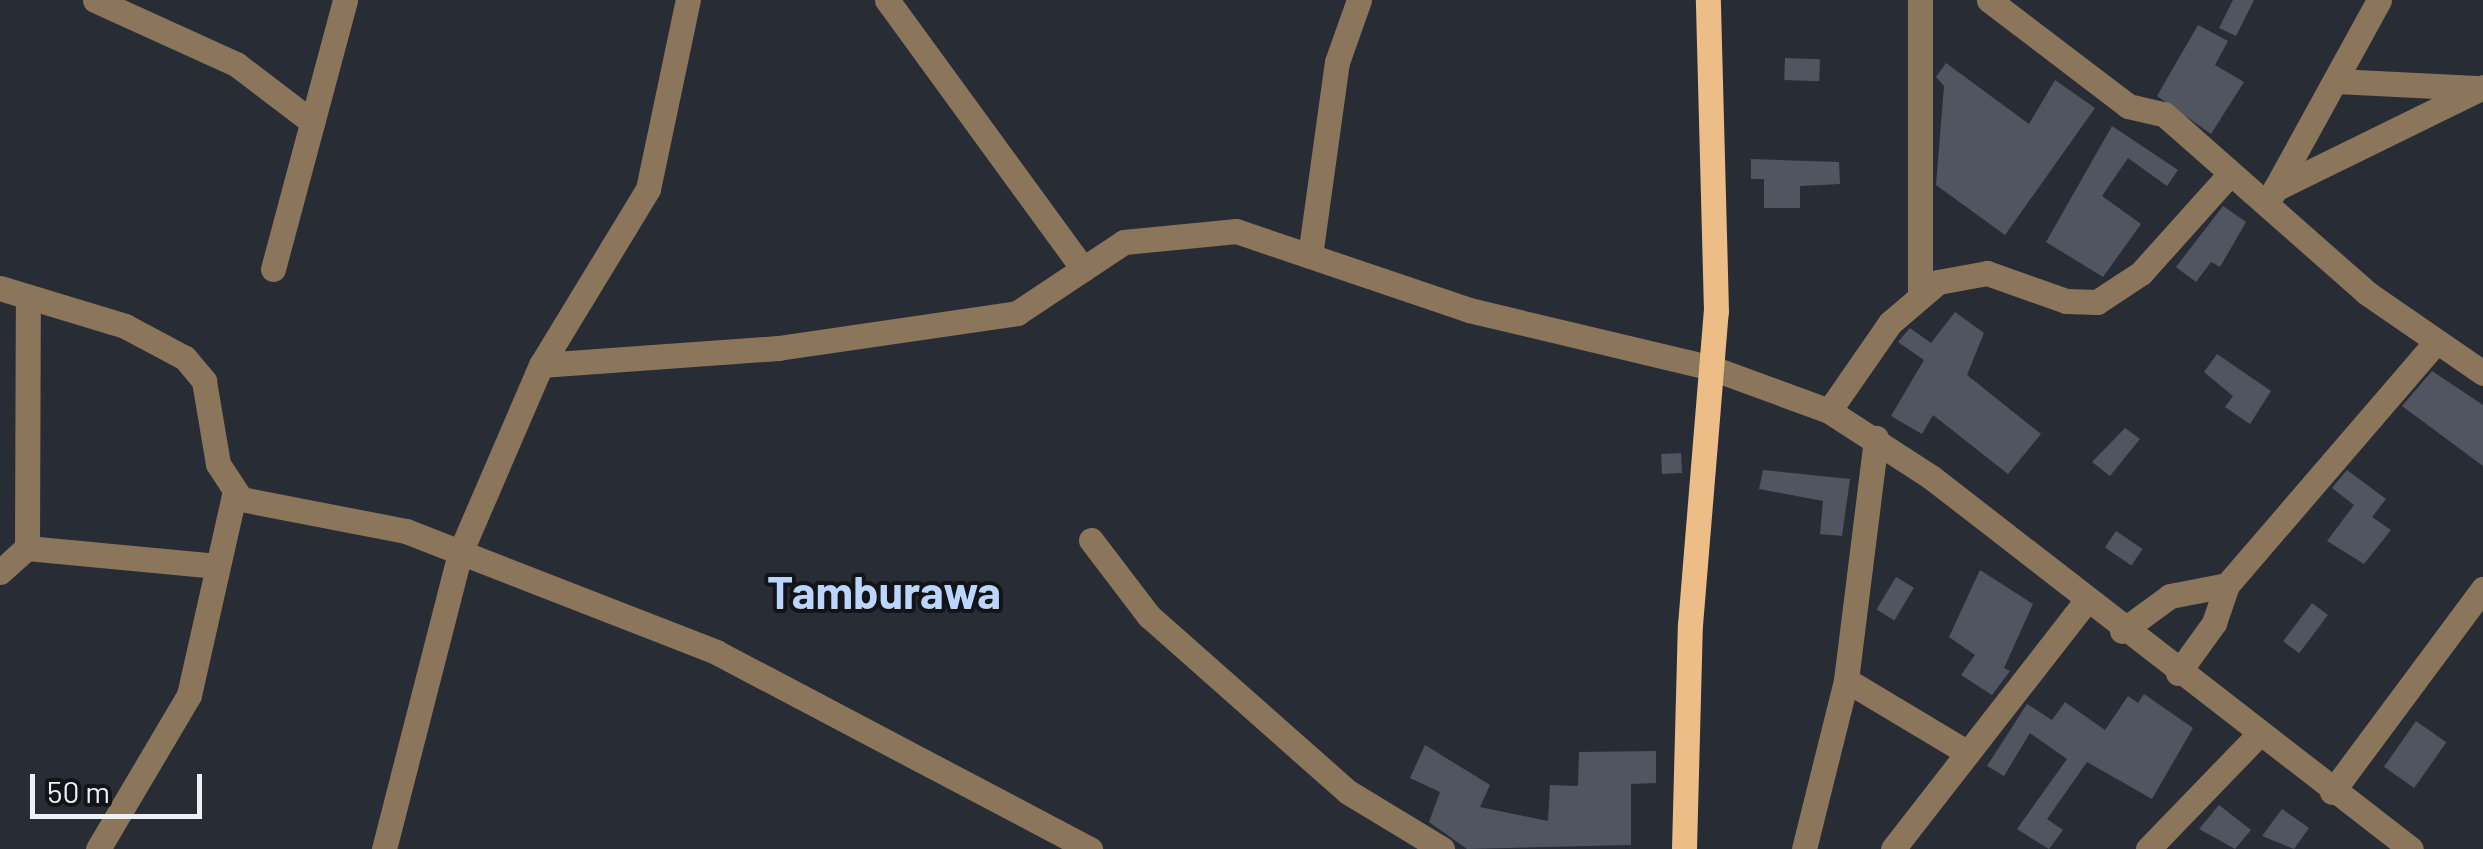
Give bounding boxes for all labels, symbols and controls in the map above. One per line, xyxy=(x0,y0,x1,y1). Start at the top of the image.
district label: Tamburawa xyxy=(767,565,1001,619)
scale bar xyxy=(35,754,208,816)
text: 50 m xyxy=(47,773,110,809)

